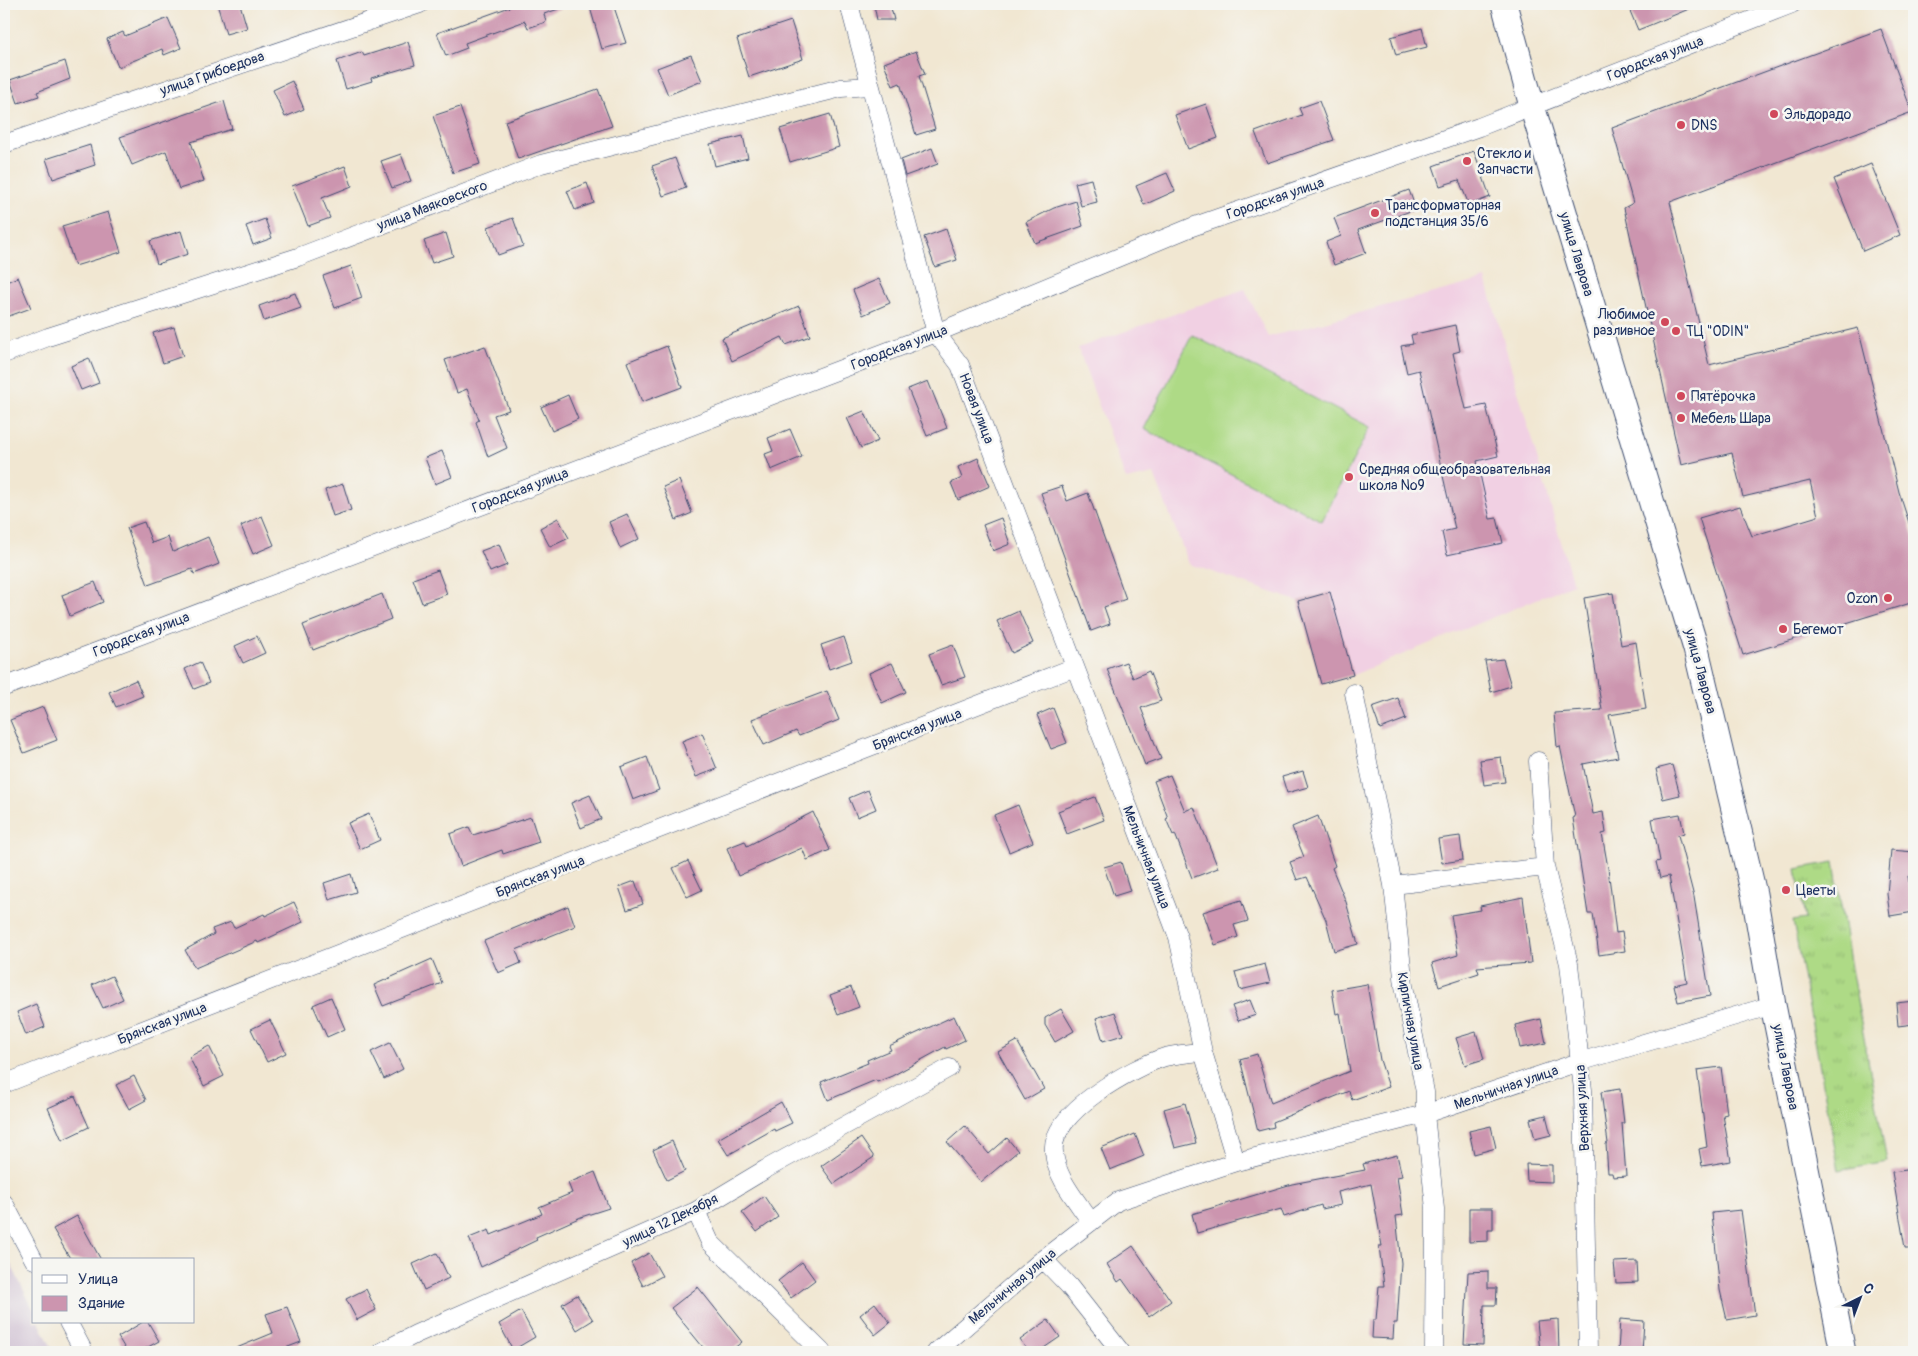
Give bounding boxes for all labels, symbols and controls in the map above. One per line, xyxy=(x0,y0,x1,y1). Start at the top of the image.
street label: Городская улица xyxy=(1604,32,1706,85)
street label: улица Грибоедова xyxy=(157,48,267,100)
place label: Эльдорадо xyxy=(1784,106,1852,123)
marker: Эльдорадо xyxy=(1768,108,1780,120)
place label: DNS xyxy=(1691,117,1717,134)
marker: DNS xyxy=(1675,119,1687,131)
place label: Стекло и Запчасти xyxy=(1477,145,1533,178)
marker: Стекло и Запчасти xyxy=(1461,155,1473,167)
street label: Городская улица xyxy=(1224,174,1326,223)
street label: улица Маяковского xyxy=(374,176,490,235)
place label: Трансформаторная подстанция 35/6 xyxy=(1385,197,1501,230)
marker: Трансформаторная подстанция 35/6 xyxy=(1369,207,1381,219)
street label: улица Лаврова xyxy=(1555,209,1597,298)
place label: Любимое разливное xyxy=(1593,306,1655,339)
marker: Любимое разливное xyxy=(1659,316,1671,328)
street label: Городская улица xyxy=(848,321,950,374)
place label: ТЦ "ODIN" xyxy=(1686,323,1749,340)
marker: ТЦ "ODIN" xyxy=(1670,325,1682,337)
street label: Новая улица xyxy=(955,370,998,446)
place label: Пятёрочка xyxy=(1691,388,1755,405)
marker: Пятёрочка xyxy=(1675,390,1687,402)
place label: Мебель Шара xyxy=(1691,410,1771,427)
marker: Мебель Шара xyxy=(1675,412,1687,424)
place label: Средняя общеобразовательная школа №9 xyxy=(1359,461,1551,494)
street label: Городская улица xyxy=(469,464,571,517)
marker: Средняя общеобразовательная школа №9 xyxy=(1343,471,1355,483)
place label: Ozon xyxy=(1847,590,1878,607)
marker: Ozon xyxy=(1882,592,1894,604)
street label: Городская улица xyxy=(90,608,192,661)
place label: Бегемот xyxy=(1793,621,1844,638)
marker: Бегемот xyxy=(1777,623,1789,635)
street label: улица Лаврова xyxy=(1681,626,1720,715)
street label: Брянская улица xyxy=(870,705,964,754)
street label: Мельничная улица xyxy=(1119,803,1174,911)
street label: Брянская улица xyxy=(493,852,587,901)
place label: Цветы xyxy=(1796,882,1836,899)
marker: Цветы xyxy=(1780,884,1792,896)
street label: Кирпичная улица xyxy=(1394,971,1427,1071)
street label: Брянская улица xyxy=(115,999,209,1048)
street label: улица Лаврова xyxy=(1769,1022,1802,1112)
street label: Мельничная улица xyxy=(1452,1062,1560,1113)
street label: Верхняя улица xyxy=(1572,1064,1593,1152)
street label: улица 12 Декабря xyxy=(619,1190,721,1251)
street label: Мельничная улица xyxy=(965,1245,1060,1328)
legend xyxy=(32,1258,195,1324)
text: Улица xyxy=(78,1270,118,1289)
north arrow xyxy=(1836,1274,1886,1324)
text: С xyxy=(1859,1280,1878,1298)
text: Здание xyxy=(78,1294,125,1313)

